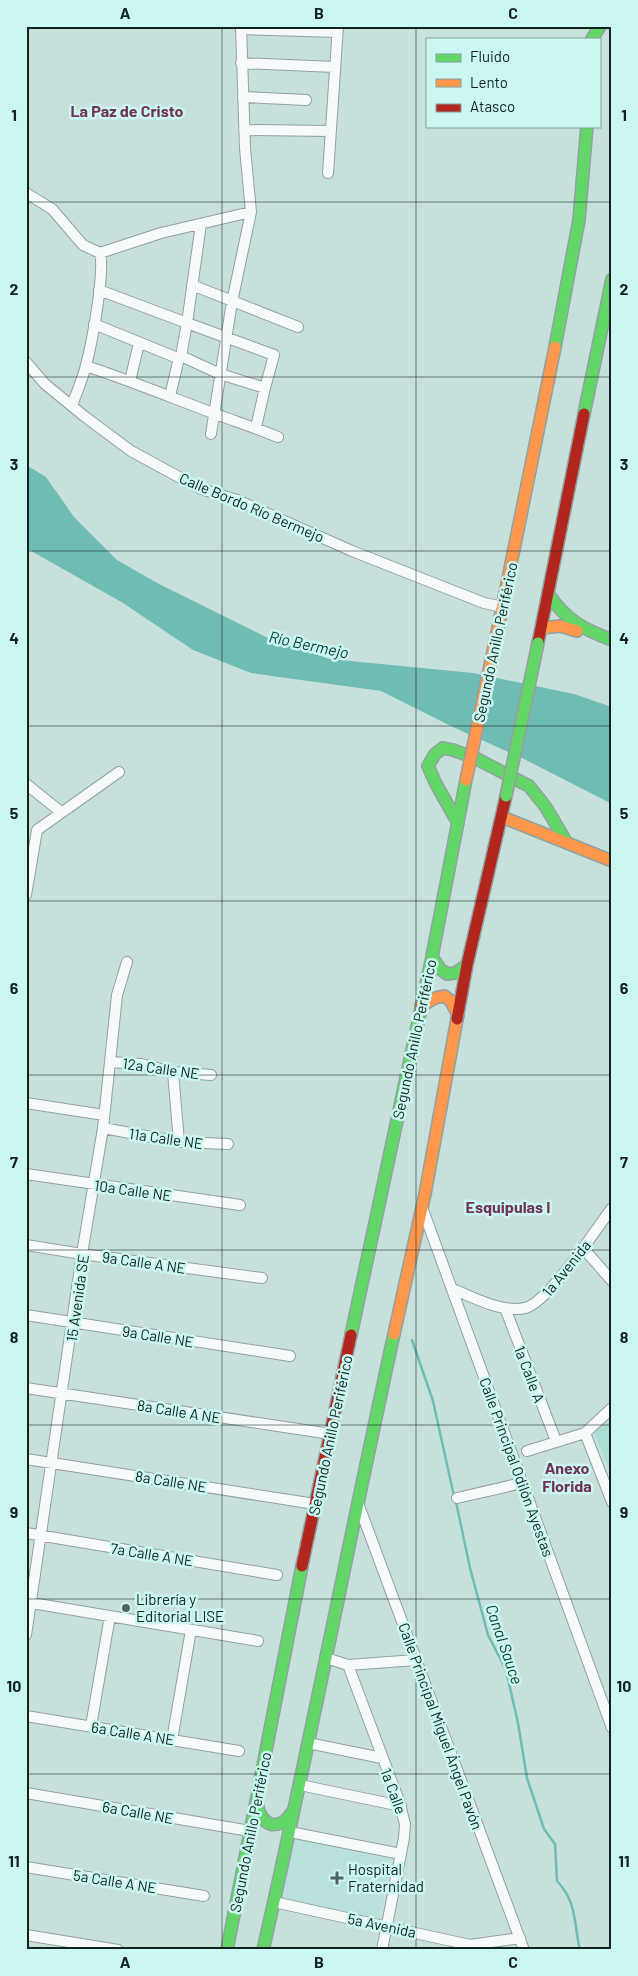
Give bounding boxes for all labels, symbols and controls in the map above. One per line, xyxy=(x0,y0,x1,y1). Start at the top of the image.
text: A xyxy=(120,3,131,22)
text: B xyxy=(314,3,324,22)
text: C xyxy=(508,3,518,22)
legend xyxy=(426,38,600,128)
text: Fluido xyxy=(470,47,510,65)
text: Lento xyxy=(470,73,508,91)
text: Atasco xyxy=(470,97,515,115)
district label: La Paz de Cristo xyxy=(70,101,184,120)
text: 1 xyxy=(11,105,17,124)
text: 1 xyxy=(621,105,627,124)
text: 2 xyxy=(10,279,19,298)
text: 2 xyxy=(620,279,629,298)
text: 3 xyxy=(10,454,18,473)
text: 3 xyxy=(620,454,628,473)
street label: Calle Bordo Río Bermejo xyxy=(177,468,327,546)
street label: Segundo Anillo Periférico xyxy=(469,560,521,724)
water label: Río Bermejo xyxy=(267,626,351,662)
text: 4 xyxy=(9,628,19,647)
text: 4 xyxy=(619,628,629,647)
text: 5 xyxy=(10,803,19,822)
text: 5 xyxy=(620,803,629,822)
street label: Segundo Anillo Periférico xyxy=(388,957,440,1121)
text: 6 xyxy=(10,978,19,997)
text: 6 xyxy=(620,978,629,997)
street label: 12a Calle NE xyxy=(121,1054,201,1082)
street label: 11a Calle NE xyxy=(128,1124,204,1152)
text: 7 xyxy=(10,1152,18,1171)
text: 7 xyxy=(620,1152,628,1171)
street label: 10a Calle NE xyxy=(93,1176,173,1204)
district label: Esquipulas I xyxy=(466,1197,550,1216)
street label: 1a Avenida xyxy=(538,1236,594,1300)
street label: 9a Calle A NE xyxy=(101,1247,187,1277)
street label: 15 Avenida SE xyxy=(62,1253,92,1343)
street label: 9a Calle NE xyxy=(121,1321,195,1351)
text: 8 xyxy=(10,1327,19,1346)
text: 8 xyxy=(620,1327,629,1346)
street label: 1a Calle A xyxy=(511,1343,549,1405)
street label: Segundo Anillo Periférico xyxy=(304,1353,356,1517)
street label: Calle Principal Odilón Ayestas xyxy=(476,1375,558,1559)
street label: 8a Calle A NE xyxy=(136,1396,222,1426)
district label: Anexo Florida xyxy=(542,1458,592,1495)
street label: 8a Calle NE xyxy=(134,1466,208,1496)
text: 9 xyxy=(10,1502,18,1521)
text: 9 xyxy=(620,1502,628,1521)
street label: 7a Calle A NE xyxy=(109,1539,195,1569)
place label: Librería y Editorial LISE xyxy=(136,1590,224,1625)
water label: Canal Sauce xyxy=(482,1601,528,1687)
marker: Librería y Editorial LISE xyxy=(120,1602,132,1614)
street label: Calle Principal Miguel Ángel Pavón xyxy=(395,1620,487,1832)
text: 10 xyxy=(7,1676,21,1695)
text: 10 xyxy=(617,1676,631,1695)
street label: 6a Calle A NE xyxy=(90,1718,176,1748)
street label: Segundo Anillo Periférico xyxy=(226,1750,274,1914)
street label: 1a Calle xyxy=(377,1766,411,1816)
street label: 6a Calle NE xyxy=(101,1797,175,1827)
text: 11 xyxy=(8,1851,20,1870)
text: 11 xyxy=(618,1851,630,1870)
place label: Hospital Fraternidad xyxy=(348,1860,424,1895)
street label: 5a Calle A NE xyxy=(72,1866,158,1896)
marker: Hospital Fraternidad xyxy=(330,1871,344,1885)
street label: 5a Avenida xyxy=(346,1909,418,1941)
text: A xyxy=(120,1952,131,1971)
text: B xyxy=(314,1952,324,1971)
text: C xyxy=(508,1952,518,1971)

